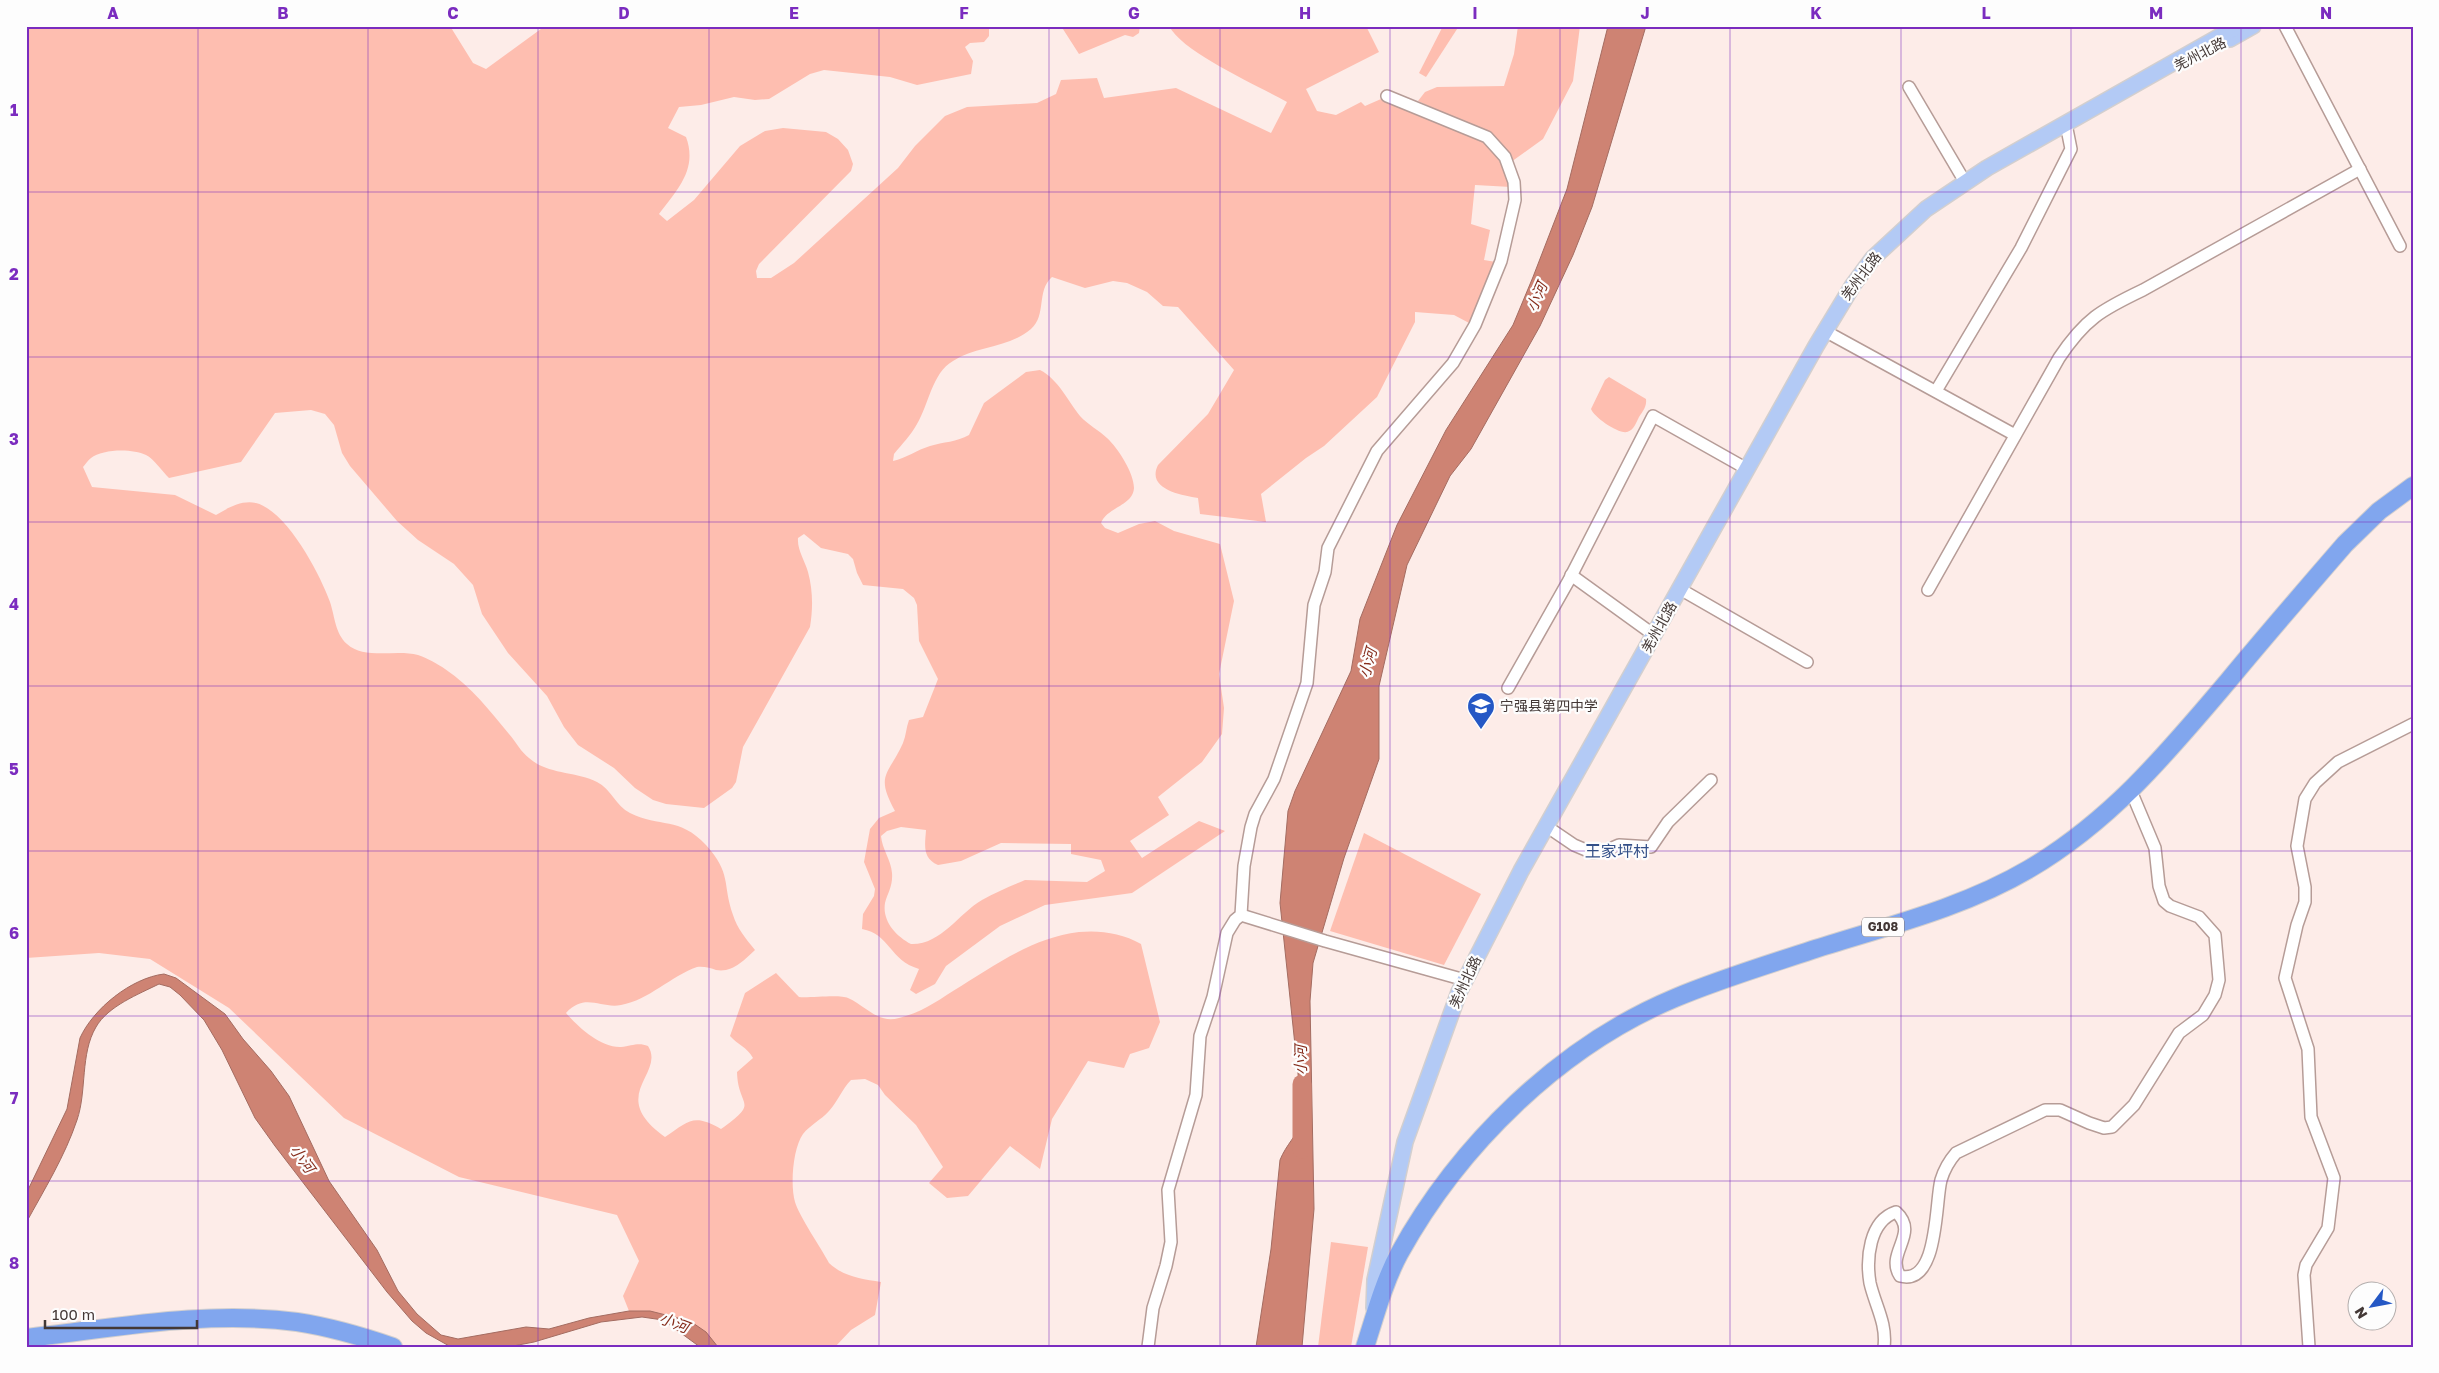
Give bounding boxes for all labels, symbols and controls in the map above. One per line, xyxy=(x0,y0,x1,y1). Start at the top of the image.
text: A xyxy=(107,3,119,23)
text: B xyxy=(277,3,289,23)
text: C xyxy=(447,3,459,23)
text: D xyxy=(618,3,630,23)
text: E xyxy=(789,3,799,23)
text: F xyxy=(959,3,969,23)
text: G xyxy=(1128,3,1140,23)
text: H xyxy=(1299,3,1311,23)
text: I xyxy=(1472,3,1478,23)
text: J xyxy=(1640,3,1650,23)
text: K xyxy=(1810,3,1822,23)
text: L xyxy=(1981,3,1991,23)
text: M xyxy=(2149,3,2163,23)
text: N xyxy=(2320,3,2332,23)
street label: 羌州北路 xyxy=(2171,33,2229,74)
text: 1 xyxy=(10,100,18,120)
street label: 羌州北路 xyxy=(1837,248,1884,303)
text: 2 xyxy=(9,264,19,284)
water label: 小河 xyxy=(1522,276,1552,314)
text: 3 xyxy=(9,429,19,449)
text: 4 xyxy=(9,594,19,614)
street label: 羌州北路 xyxy=(1638,598,1680,655)
water label: 小河 xyxy=(1354,643,1381,680)
school or university icon: 宁强县第四中学 xyxy=(1466,691,1496,730)
place label: 宁强县第四中学 xyxy=(1500,697,1598,714)
text: 5 xyxy=(9,759,19,779)
district label: 王家坪村 xyxy=(1585,841,1649,861)
road number: G108 xyxy=(1862,918,1904,936)
text: 6 xyxy=(9,923,19,943)
street label: 羌州北路 xyxy=(1445,953,1484,1011)
water label: 小河 xyxy=(1291,1042,1309,1075)
text: 7 xyxy=(10,1088,19,1108)
water label: 小河 xyxy=(287,1141,321,1178)
text: 8 xyxy=(9,1253,19,1273)
north arrow xyxy=(2346,1280,2396,1330)
scale bar xyxy=(45,1298,198,1330)
text: N xyxy=(2351,1304,2371,1322)
text: 100 m xyxy=(52,1305,95,1323)
water label: 小河 xyxy=(657,1308,694,1337)

